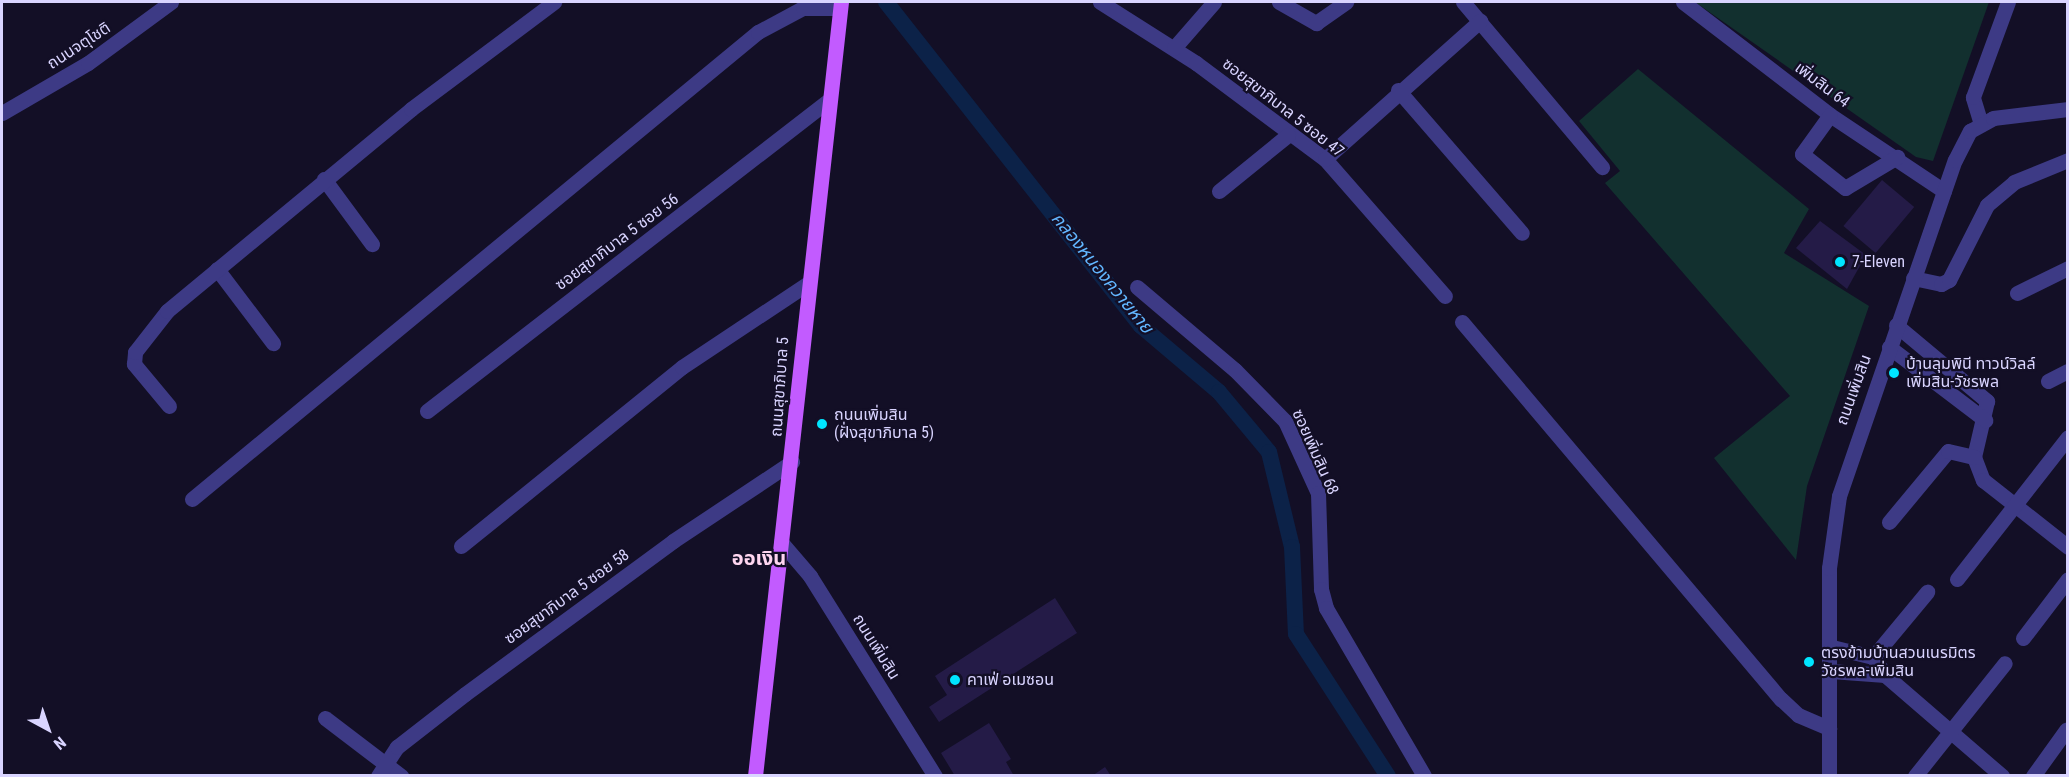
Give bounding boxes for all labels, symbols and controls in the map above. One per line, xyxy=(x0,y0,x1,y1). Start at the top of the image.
street label: ถนนจตุโชติ xyxy=(44,18,114,74)
street label: ซอยสุขาภิบาล 5 ซอย 47 xyxy=(1218,54,1348,162)
street label: เพิ่มสิน 64 xyxy=(1791,58,1853,112)
street label: ซอยสุขาภิบาล 5 ซอย 56 xyxy=(552,189,682,295)
water label: คลองหนองควายหาย xyxy=(1047,208,1157,338)
place label: 7-Eleven xyxy=(1852,252,1905,272)
marker: 7-Eleven xyxy=(1833,255,1847,269)
street label: ถนนสุขาภิบาล 5 xyxy=(767,336,793,438)
street label: ถนนเพิ่มสิน xyxy=(1832,352,1876,428)
place label: บ้านลุมพินี ทาวน์วิลล์ เพิ่มสิน-วัชรพล xyxy=(1906,354,2036,392)
marker: บ้านลุมพินี ทาวน์วิลล์ เพิ่มสิน-วัชรพล xyxy=(1887,366,1901,380)
place label: ถนนเพิ่มสิน (ฝั่งสุขาภิบาล 5) xyxy=(834,405,934,443)
street label: ซอยเพิ่มสิน 68 xyxy=(1288,406,1342,498)
marker: ถนนเพิ่มสิน (ฝั่งสุขาภิบาล 5) xyxy=(815,417,829,431)
street label: ซอยสุขาภิบาล 5 ซอย 58 xyxy=(501,545,633,649)
district label: ออเงิน xyxy=(732,546,786,570)
street label: ถนนเพิ่มสิน xyxy=(848,611,904,683)
place label: ตรงข้ามบ้านสวนเนรมิตร วัชรพล-เพิ่มสิน xyxy=(1821,643,1975,681)
marker: ตรงข้ามบ้านสวนเนรมิตร วัชรพล-เพิ่มสิน xyxy=(1802,655,1816,669)
place label: คาเฟ่ อเมซอน xyxy=(967,670,1054,690)
marker: คาเฟ่ อเมซอน xyxy=(948,673,962,687)
north arrow xyxy=(18,699,78,759)
text: N xyxy=(50,733,70,754)

